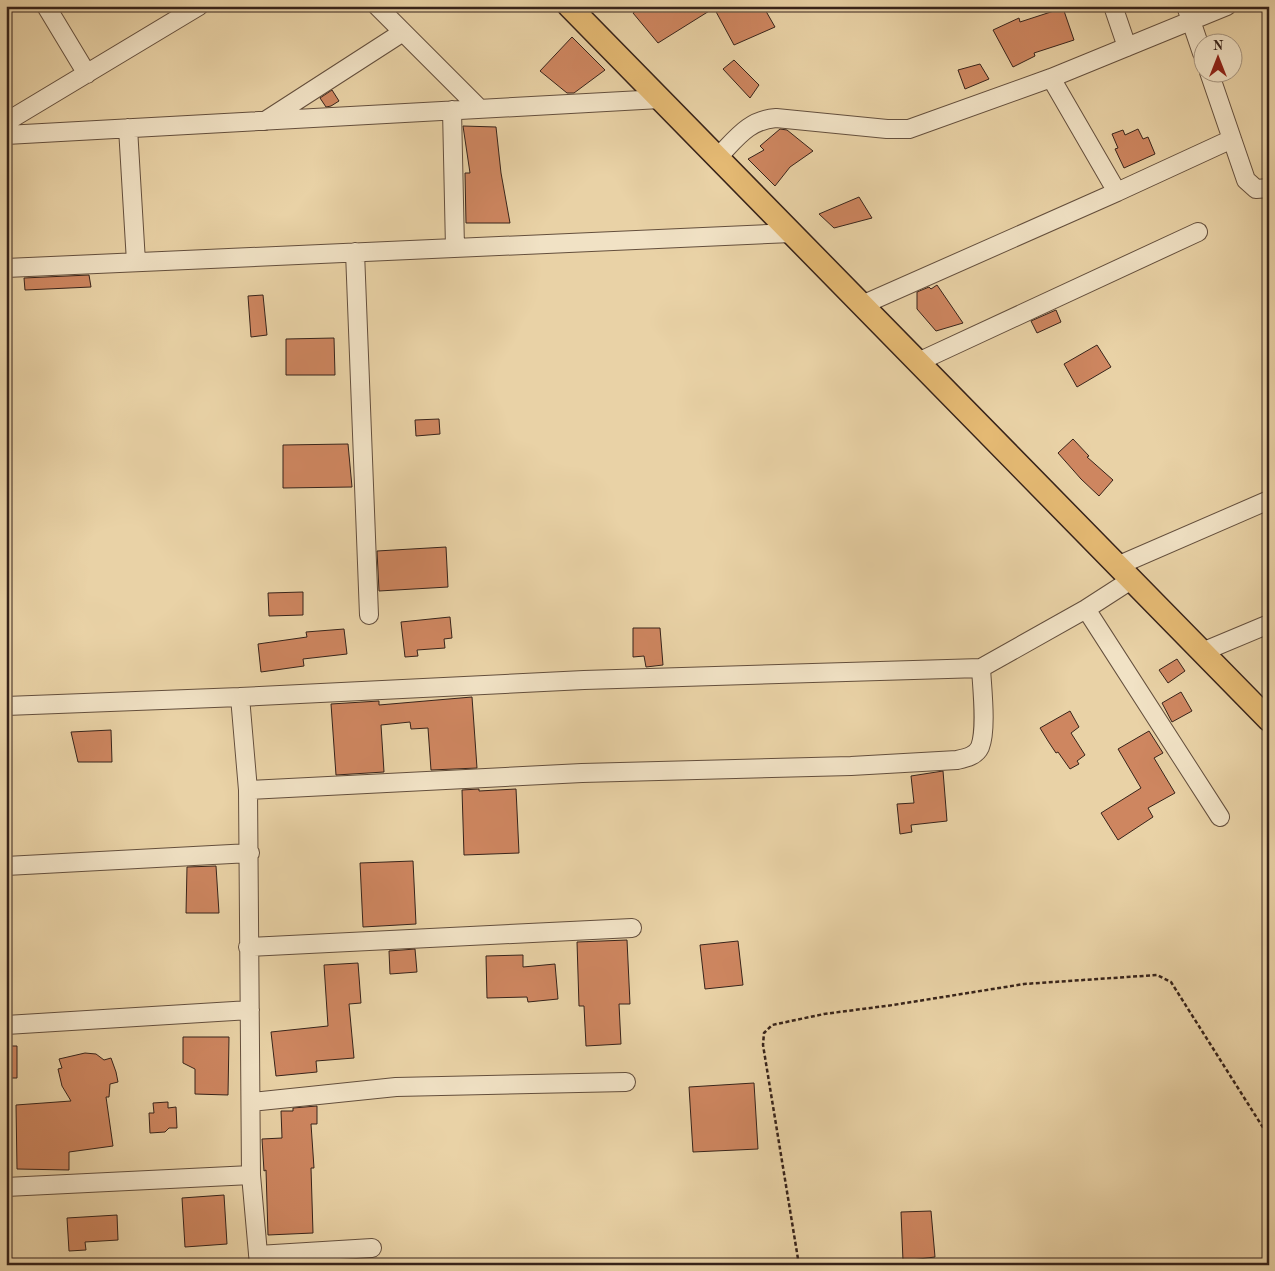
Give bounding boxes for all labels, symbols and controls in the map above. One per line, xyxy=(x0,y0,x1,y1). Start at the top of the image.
north arrow xyxy=(1192,32,1242,82)
text: N xyxy=(1213,39,1224,53)

